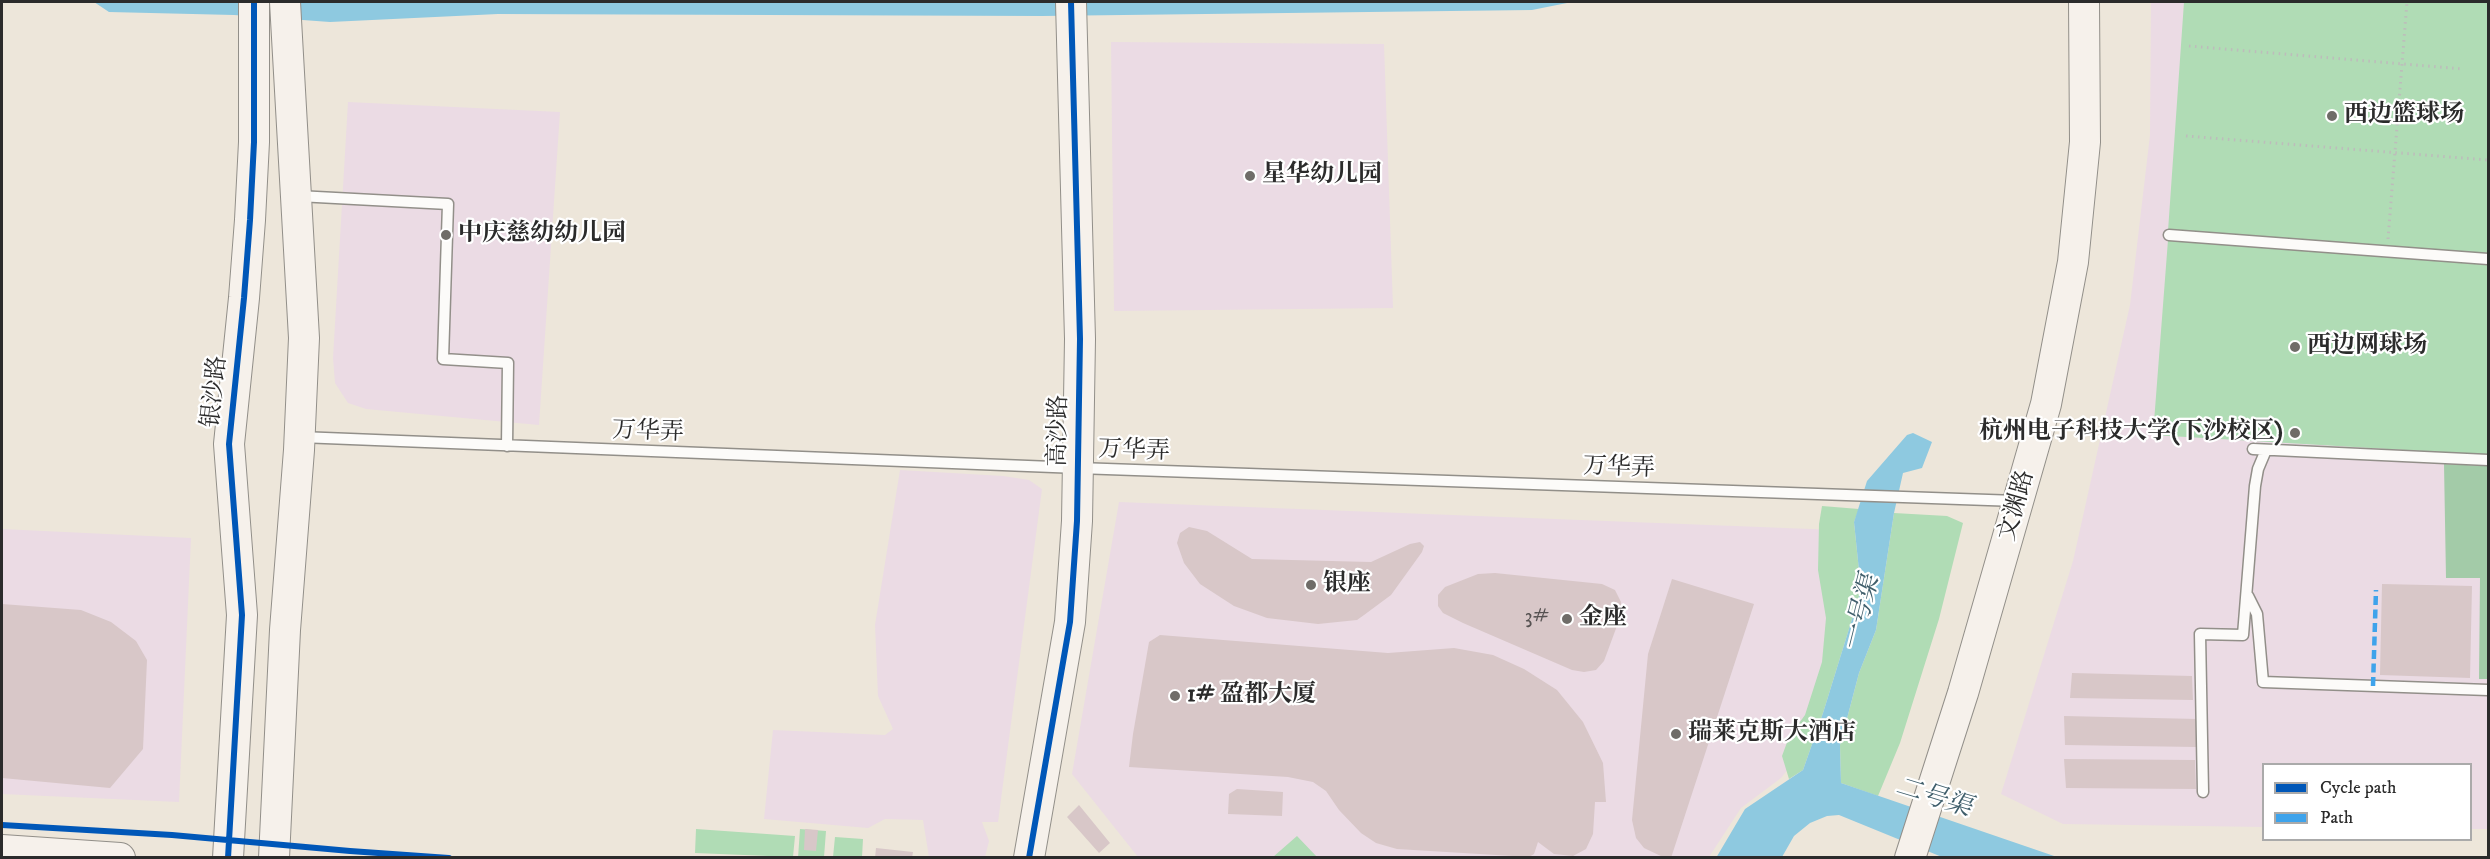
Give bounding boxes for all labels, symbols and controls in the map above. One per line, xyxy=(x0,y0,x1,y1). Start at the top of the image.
place label: 西边篮球场 xyxy=(2344,102,2464,130)
marker: 西边篮球场 xyxy=(2325,109,2339,123)
place label: 星华幼儿园 xyxy=(1262,162,1382,190)
marker: 星华幼儿园 xyxy=(1243,169,1257,183)
place label: 中庆慈幼幼儿园 xyxy=(458,221,626,249)
marker: 中庆慈幼幼儿园 xyxy=(439,228,453,242)
place label: 西边网球场 xyxy=(2307,333,2427,361)
marker: 西边网球场 xyxy=(2288,340,2302,354)
street label: 银沙路 xyxy=(198,355,234,429)
street label: 高沙路 xyxy=(1045,395,1075,467)
street label: 万华弄 xyxy=(612,417,684,449)
place label: 杭州电子科技大学(下沙校区) xyxy=(1979,419,2283,447)
marker: 杭州电子科技大学(下沙校区) xyxy=(2288,426,2302,440)
street label: 万华弄 xyxy=(1098,436,1170,468)
street label: 万华弄 xyxy=(1583,453,1655,485)
street label: 文渊路 xyxy=(1994,467,2042,545)
place label: 银座 xyxy=(1323,571,1371,599)
water label: 一号渠 xyxy=(1838,572,1888,656)
marker: 银座 xyxy=(1304,578,1318,592)
place label: 金座 xyxy=(1579,605,1627,633)
house number: 3# xyxy=(1525,606,1549,632)
marker: 金座 xyxy=(1560,612,1574,626)
place label: 1# 盈都大厦 xyxy=(1187,682,1316,710)
marker: 1# 盈都大厦 xyxy=(1168,689,1182,703)
place label: 瑞莱克斯大酒店 xyxy=(1688,720,1856,748)
marker: 瑞莱克斯大酒店 xyxy=(1669,727,1683,741)
legend xyxy=(2262,763,2472,841)
water label: 二号渠 xyxy=(1891,773,1975,825)
text: Cycle path xyxy=(2320,777,2397,799)
text: Path xyxy=(2320,807,2353,829)

